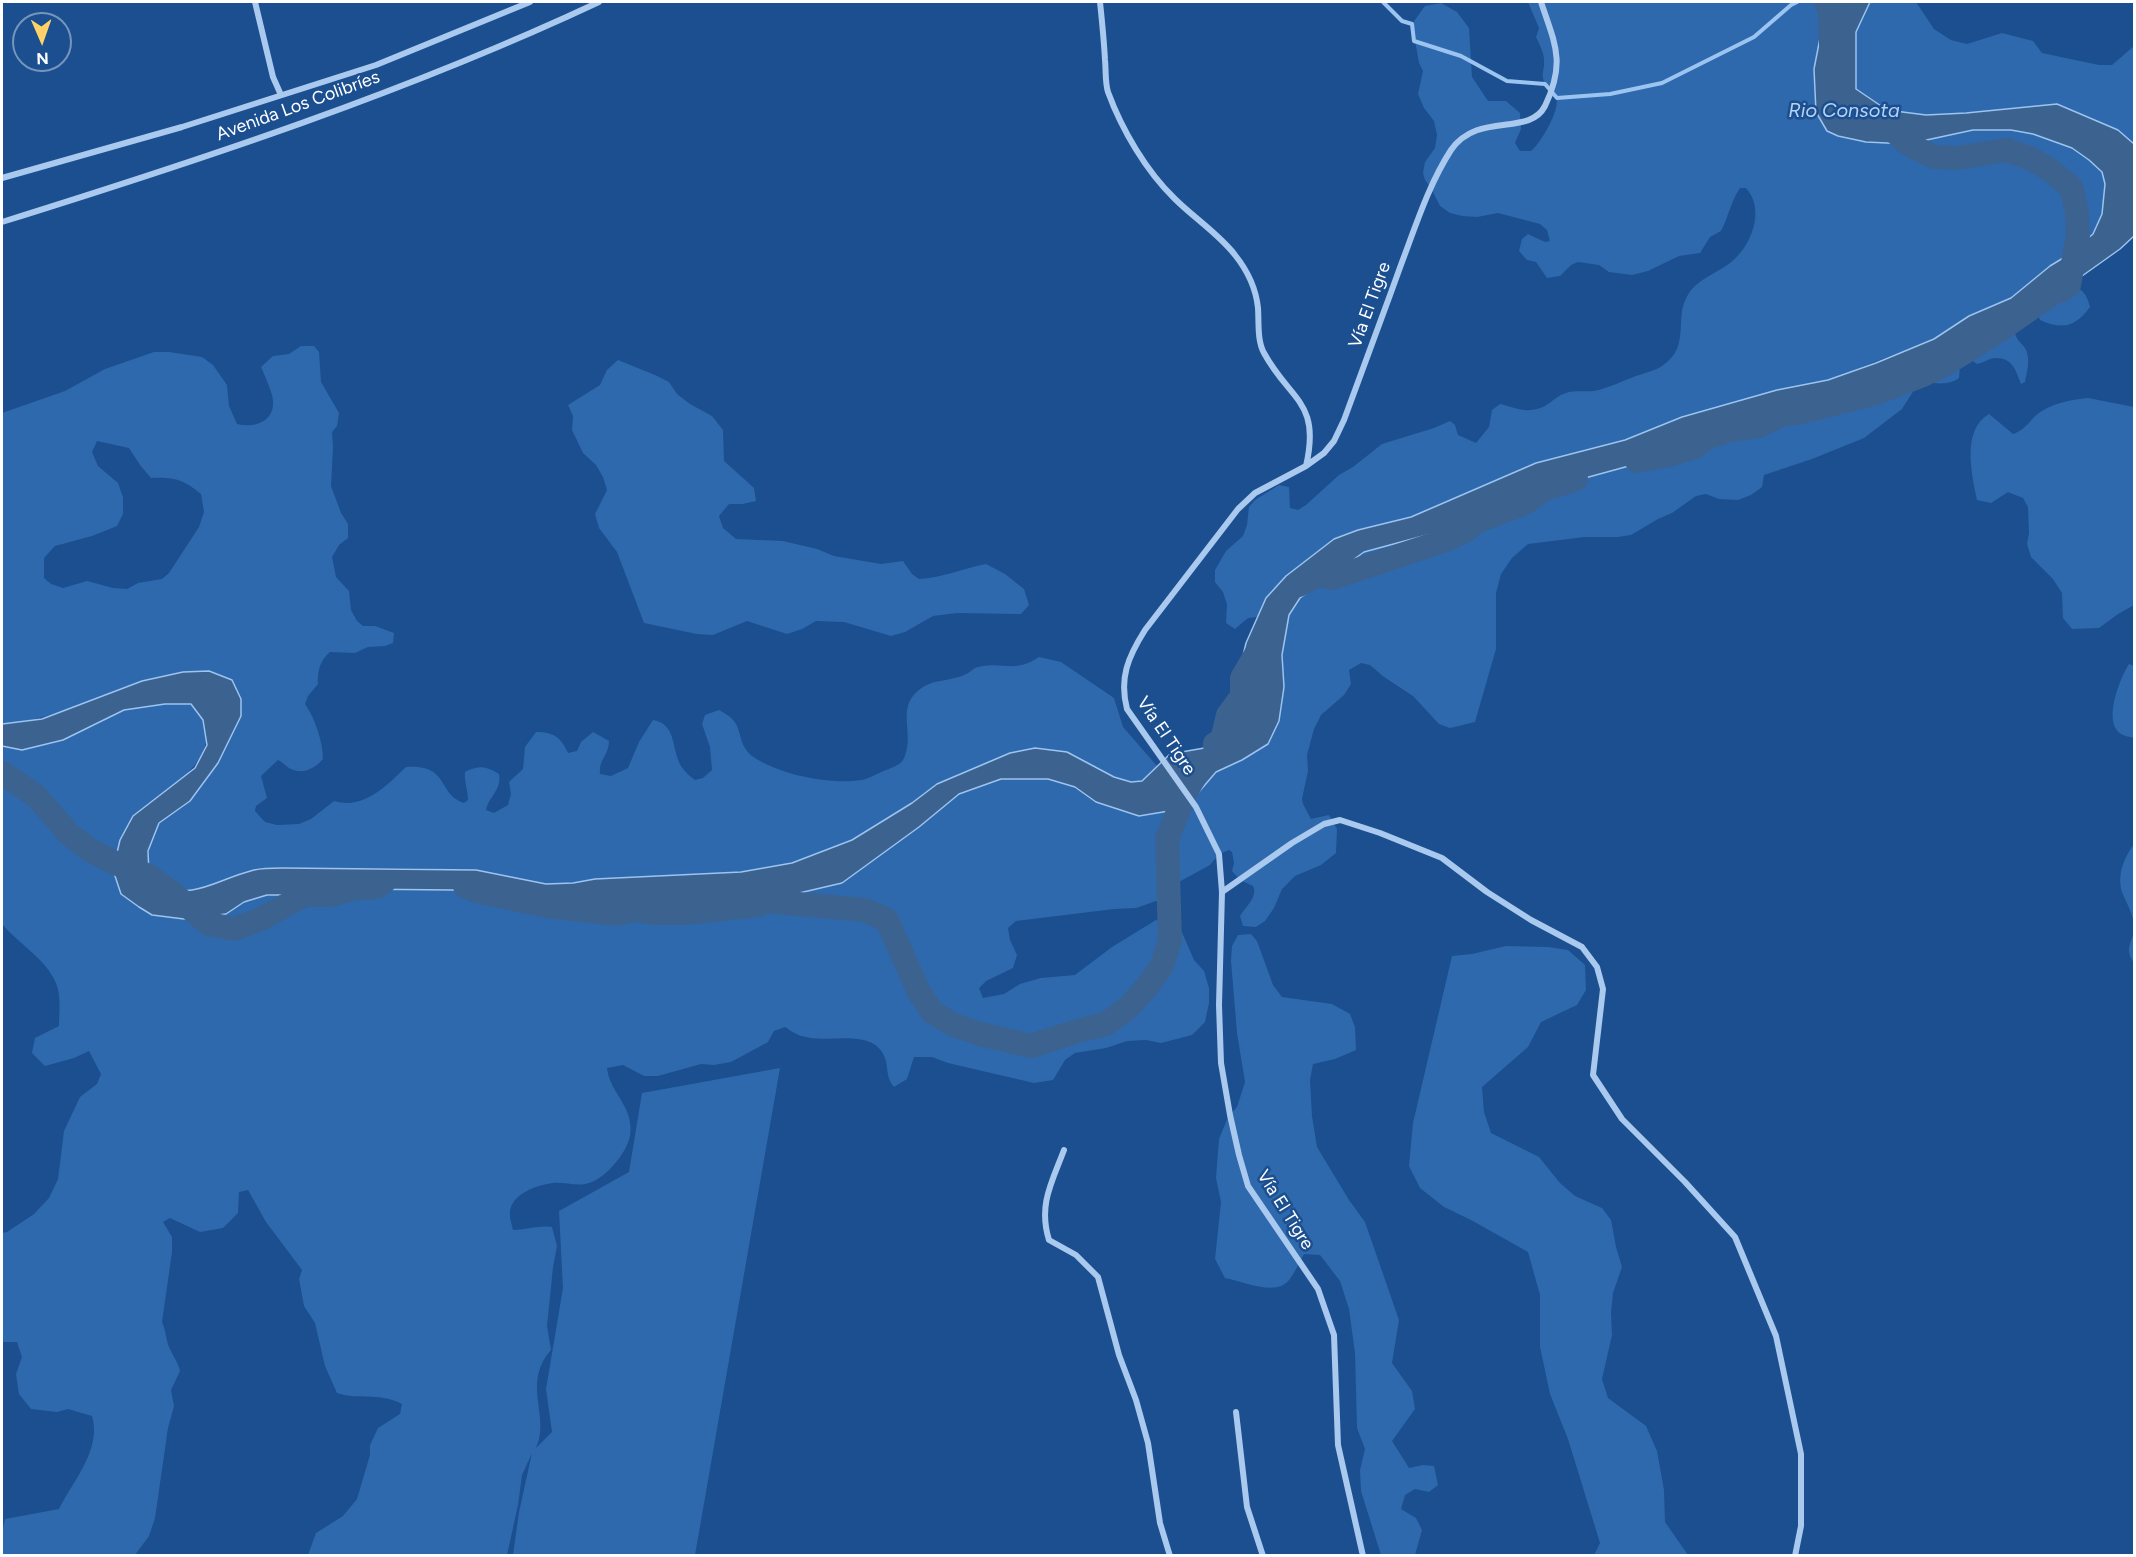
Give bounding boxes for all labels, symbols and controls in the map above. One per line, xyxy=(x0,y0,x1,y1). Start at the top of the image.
north arrow xyxy=(12,12,72,72)
text: N xyxy=(36,49,49,68)
street label: Avenida Los Colibríes xyxy=(213,66,383,146)
water label: Rio Consota xyxy=(1788,99,1900,123)
street label: Vía El Tigre xyxy=(1344,259,1396,351)
street label: Vía El Tigre xyxy=(1132,693,1200,779)
street label: Vía El Tigre xyxy=(1252,1166,1318,1254)

